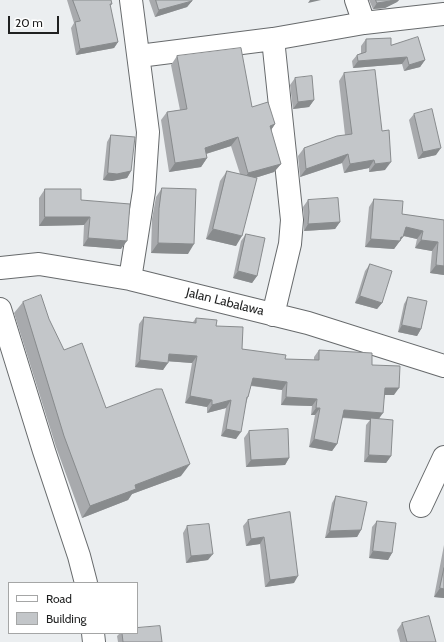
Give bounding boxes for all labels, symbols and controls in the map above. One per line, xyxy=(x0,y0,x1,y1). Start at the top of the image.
scale bar xyxy=(10,8,61,34)
text: 20 m xyxy=(15,15,43,30)
street label: Jalan Labalawa xyxy=(184,285,266,319)
legend xyxy=(8,582,138,634)
text: Road xyxy=(46,591,72,606)
text: Building xyxy=(46,611,87,626)

